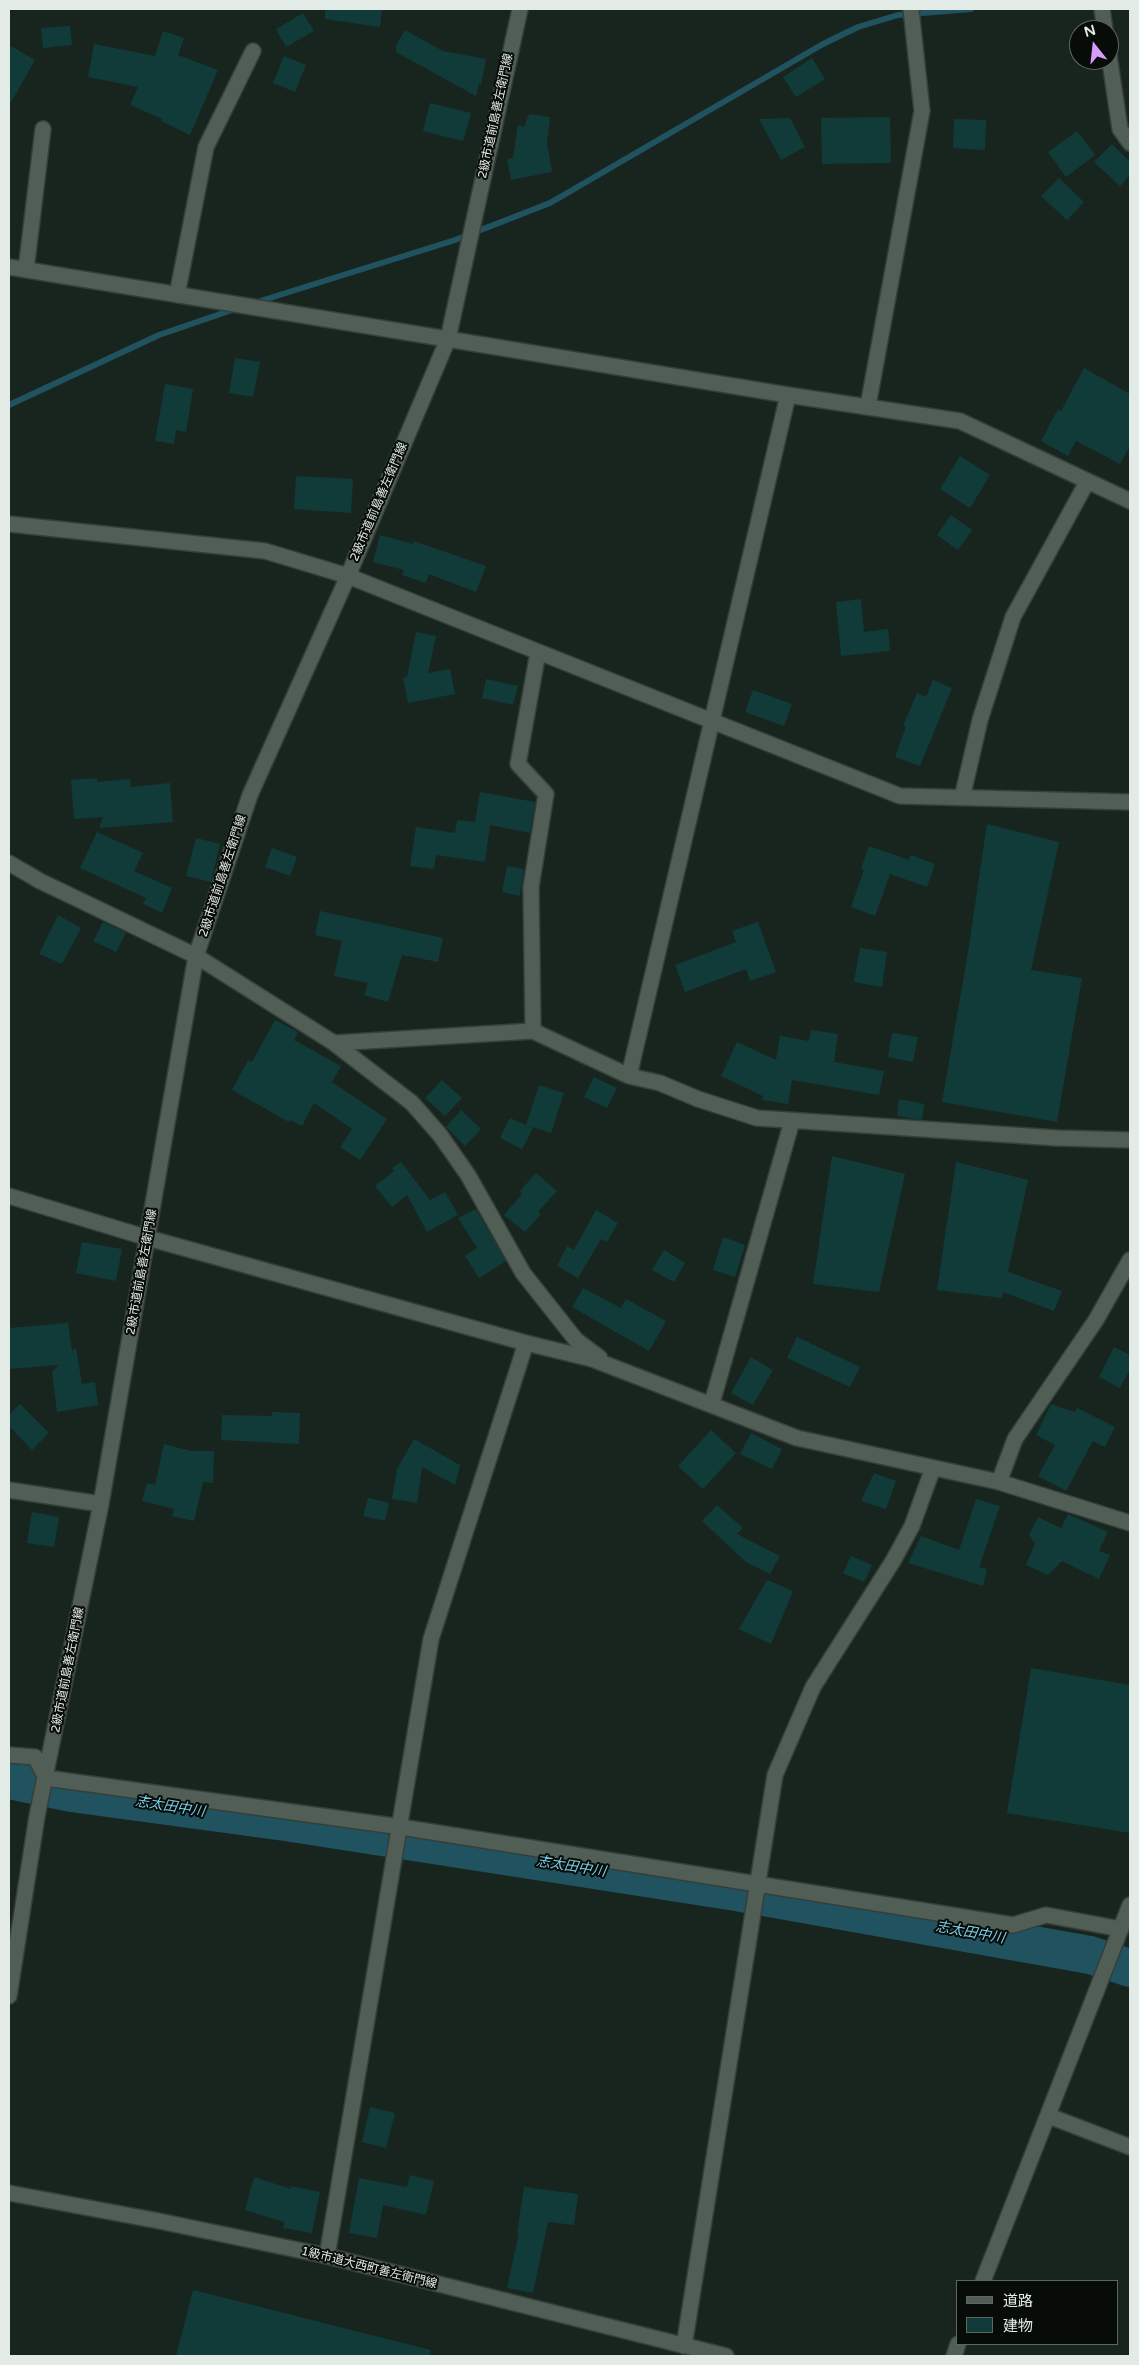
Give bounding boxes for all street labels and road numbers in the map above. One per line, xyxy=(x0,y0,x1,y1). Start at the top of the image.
street label: 2級市道前島善左衛門線 xyxy=(476,52,516,180)
street label: 2級市道前島善左衛門線 xyxy=(347,440,411,564)
street label: 2級市道前島善左衛門線 xyxy=(196,813,250,939)
street label: 2級市道前島善左衛門線 xyxy=(124,1208,160,1336)
street label: 2級市道前島善左衛門線 xyxy=(49,1606,87,1734)
street label: 1級市道大西町善左衛門線 xyxy=(300,2244,438,2292)

